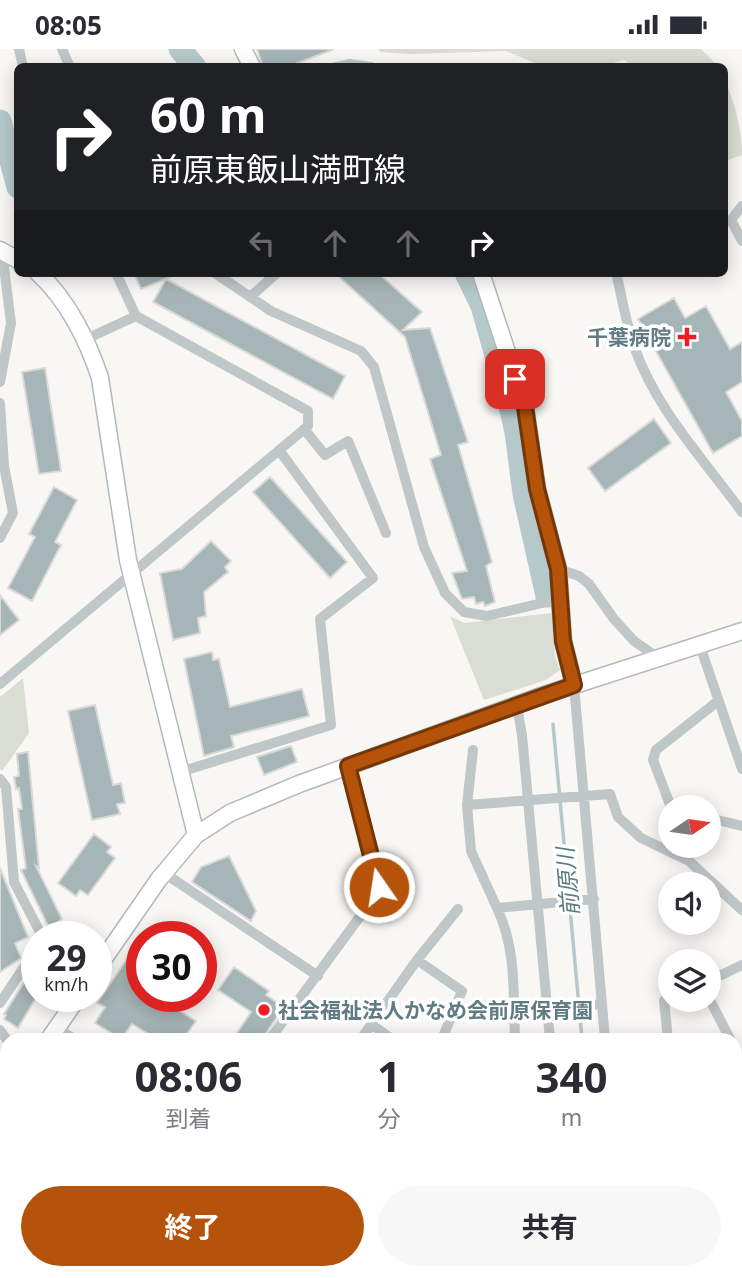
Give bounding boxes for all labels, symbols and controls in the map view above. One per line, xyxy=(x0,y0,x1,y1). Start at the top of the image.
text: 08:05 xyxy=(35,7,102,43)
text: 60 m xyxy=(150,81,267,147)
icon: right xyxy=(35,91,126,182)
text: 前原東飯山満町線 xyxy=(150,147,406,190)
icon: left xyxy=(243,224,281,262)
icon: ahead xyxy=(316,224,354,262)
icon: ahead xyxy=(389,224,427,262)
icon: right xyxy=(462,224,500,262)
place label: 千葉病院 xyxy=(587,323,671,351)
marker: 千葉病院 xyxy=(677,327,697,347)
pin xyxy=(485,349,545,409)
icon: arrive xyxy=(496,360,534,398)
north arrow xyxy=(658,795,721,857)
map controls xyxy=(658,795,721,1012)
water label: 前原川 xyxy=(548,843,586,918)
position arrow xyxy=(342,850,416,924)
button: sound xyxy=(658,872,721,935)
speed limit sign: 30 xyxy=(126,921,217,1012)
text: 29 xyxy=(46,934,87,981)
button: layers xyxy=(658,949,721,1012)
text: km/h xyxy=(44,972,89,996)
place label: 社会福祉法人かなめ会前原保育園 xyxy=(278,996,593,1024)
marker: 社会福祉法人かなめ会前原保育園 xyxy=(256,1002,272,1018)
text: 08:06 xyxy=(134,1047,242,1104)
text: 1 xyxy=(377,1047,401,1104)
text: 340 xyxy=(535,1048,607,1105)
text: m xyxy=(561,1101,582,1133)
text: 到着 xyxy=(165,1102,211,1134)
text: 分 xyxy=(377,1102,400,1134)
button: 終了 xyxy=(21,1186,364,1266)
button: 共有 xyxy=(378,1186,721,1266)

